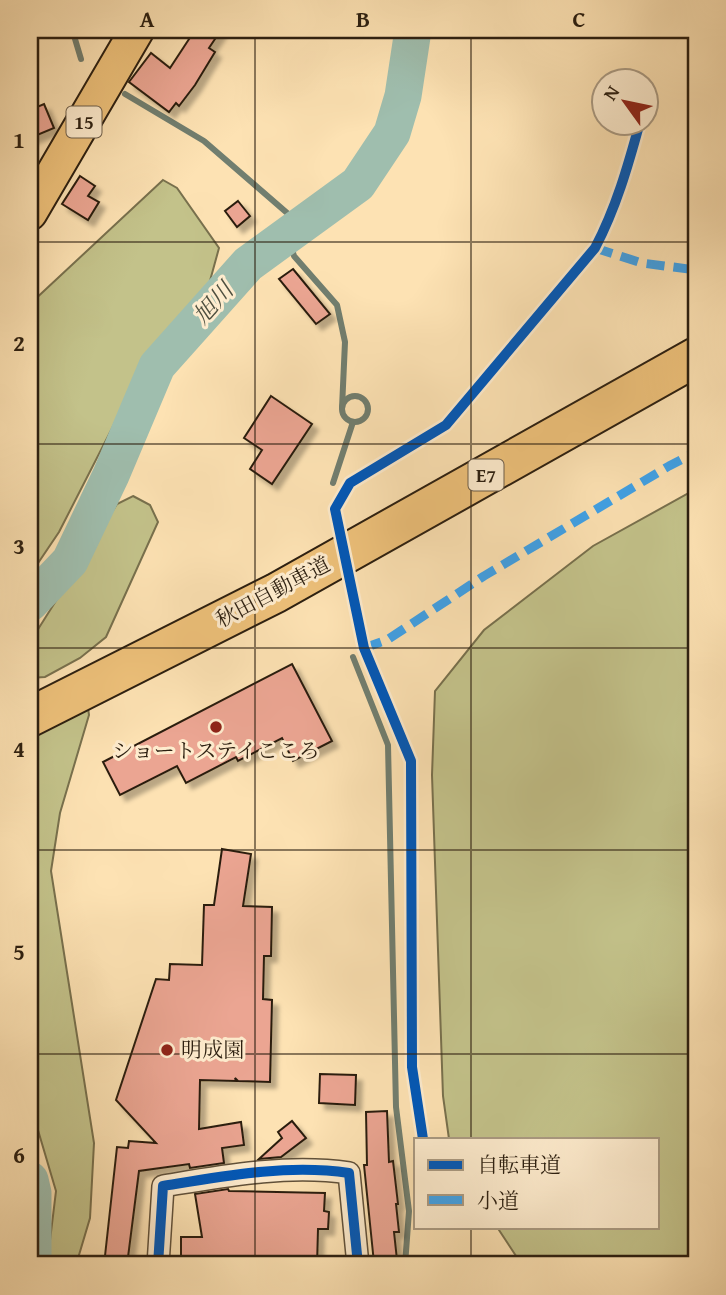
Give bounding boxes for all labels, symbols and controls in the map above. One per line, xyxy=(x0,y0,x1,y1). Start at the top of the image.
text: A xyxy=(140,2,155,35)
text: B xyxy=(356,2,370,35)
text: C xyxy=(572,2,586,35)
north arrow xyxy=(590,66,660,136)
text: N xyxy=(596,80,626,106)
road number: 15 xyxy=(66,106,102,138)
text: 1 xyxy=(13,123,25,156)
water label: 旭川 xyxy=(185,272,242,331)
text: 2 xyxy=(13,326,25,359)
road number: E7 xyxy=(468,460,504,490)
text: 3 xyxy=(13,529,25,562)
street label: 秋田自動車道 xyxy=(210,548,336,635)
marker: ショートステイこころ xyxy=(208,719,224,735)
text: 4 xyxy=(13,732,25,765)
place label: ショートステイこころ xyxy=(112,735,320,766)
text: 5 xyxy=(13,935,25,968)
place label: 明成園 xyxy=(181,1034,244,1065)
marker: 明成園 xyxy=(159,1042,175,1058)
text: 6 xyxy=(13,1138,25,1171)
legend xyxy=(414,1138,660,1228)
text: 自転車道 xyxy=(477,1149,561,1180)
text: 小道 xyxy=(477,1185,519,1216)

